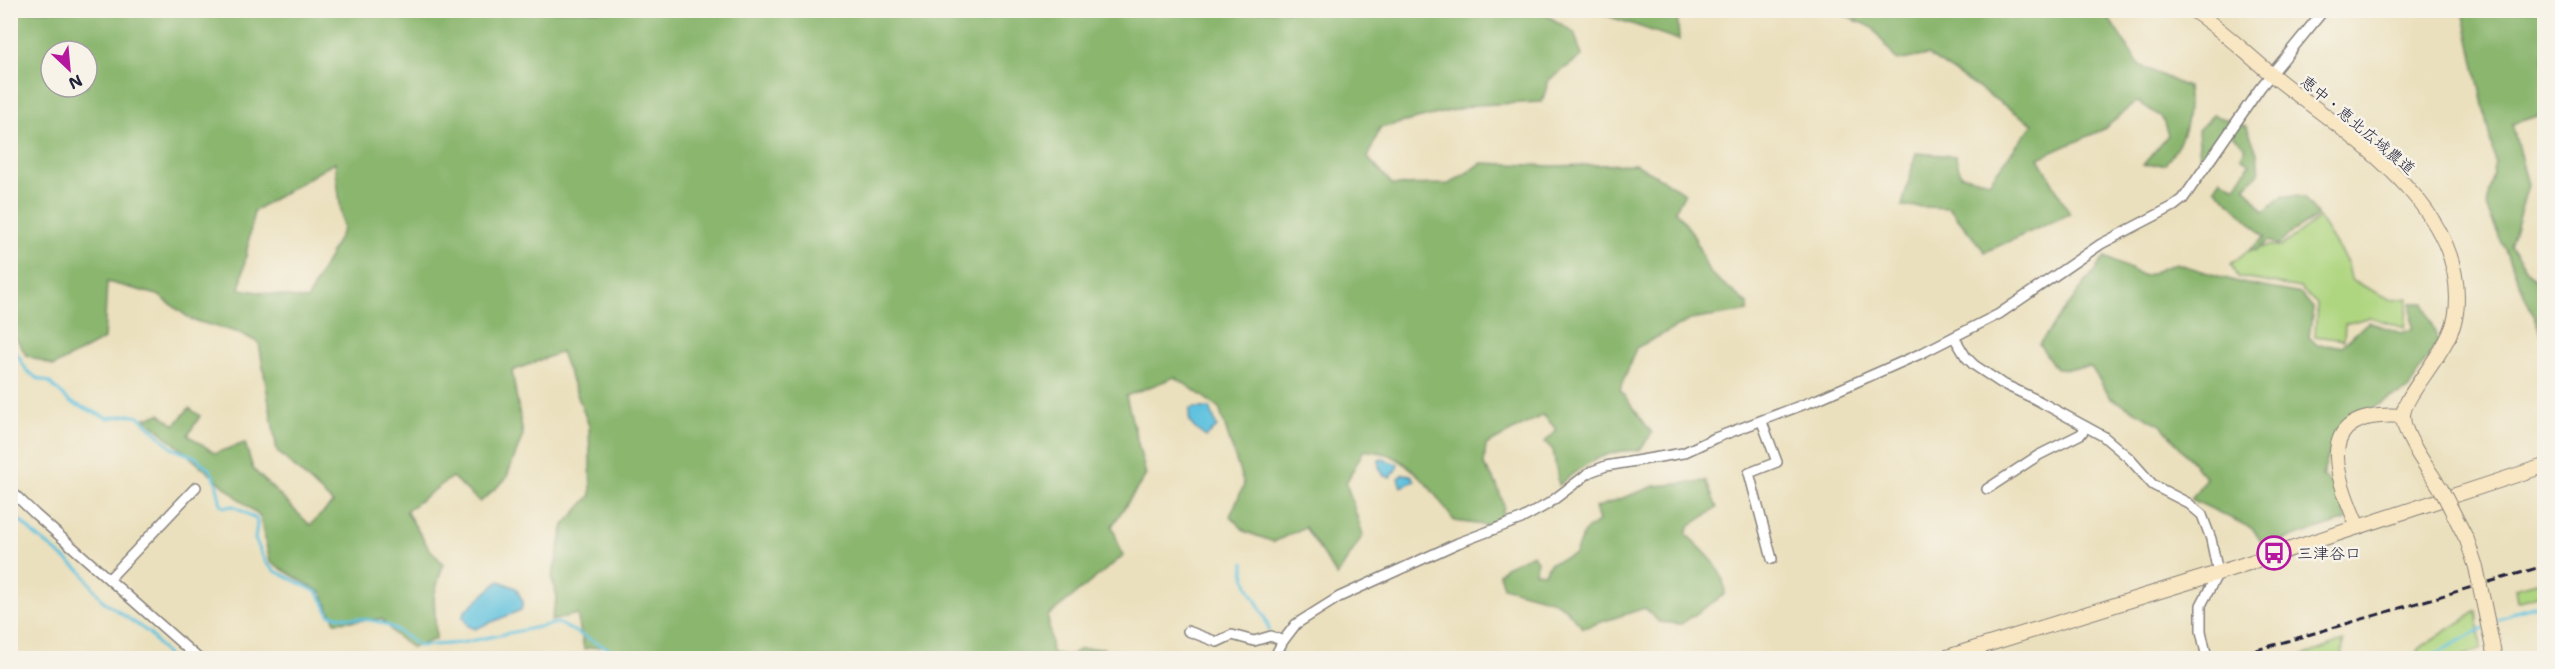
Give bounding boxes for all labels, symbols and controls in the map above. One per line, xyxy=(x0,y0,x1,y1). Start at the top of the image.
north arrow xyxy=(39,39,99,99)
text: N xyxy=(65,70,86,94)
street label: 恵中・恵北広域農道 xyxy=(2296,71,2420,179)
bus stop icon: 三津谷口 xyxy=(2256,535,2292,571)
place label: 三津谷口 xyxy=(2297,543,2361,564)

